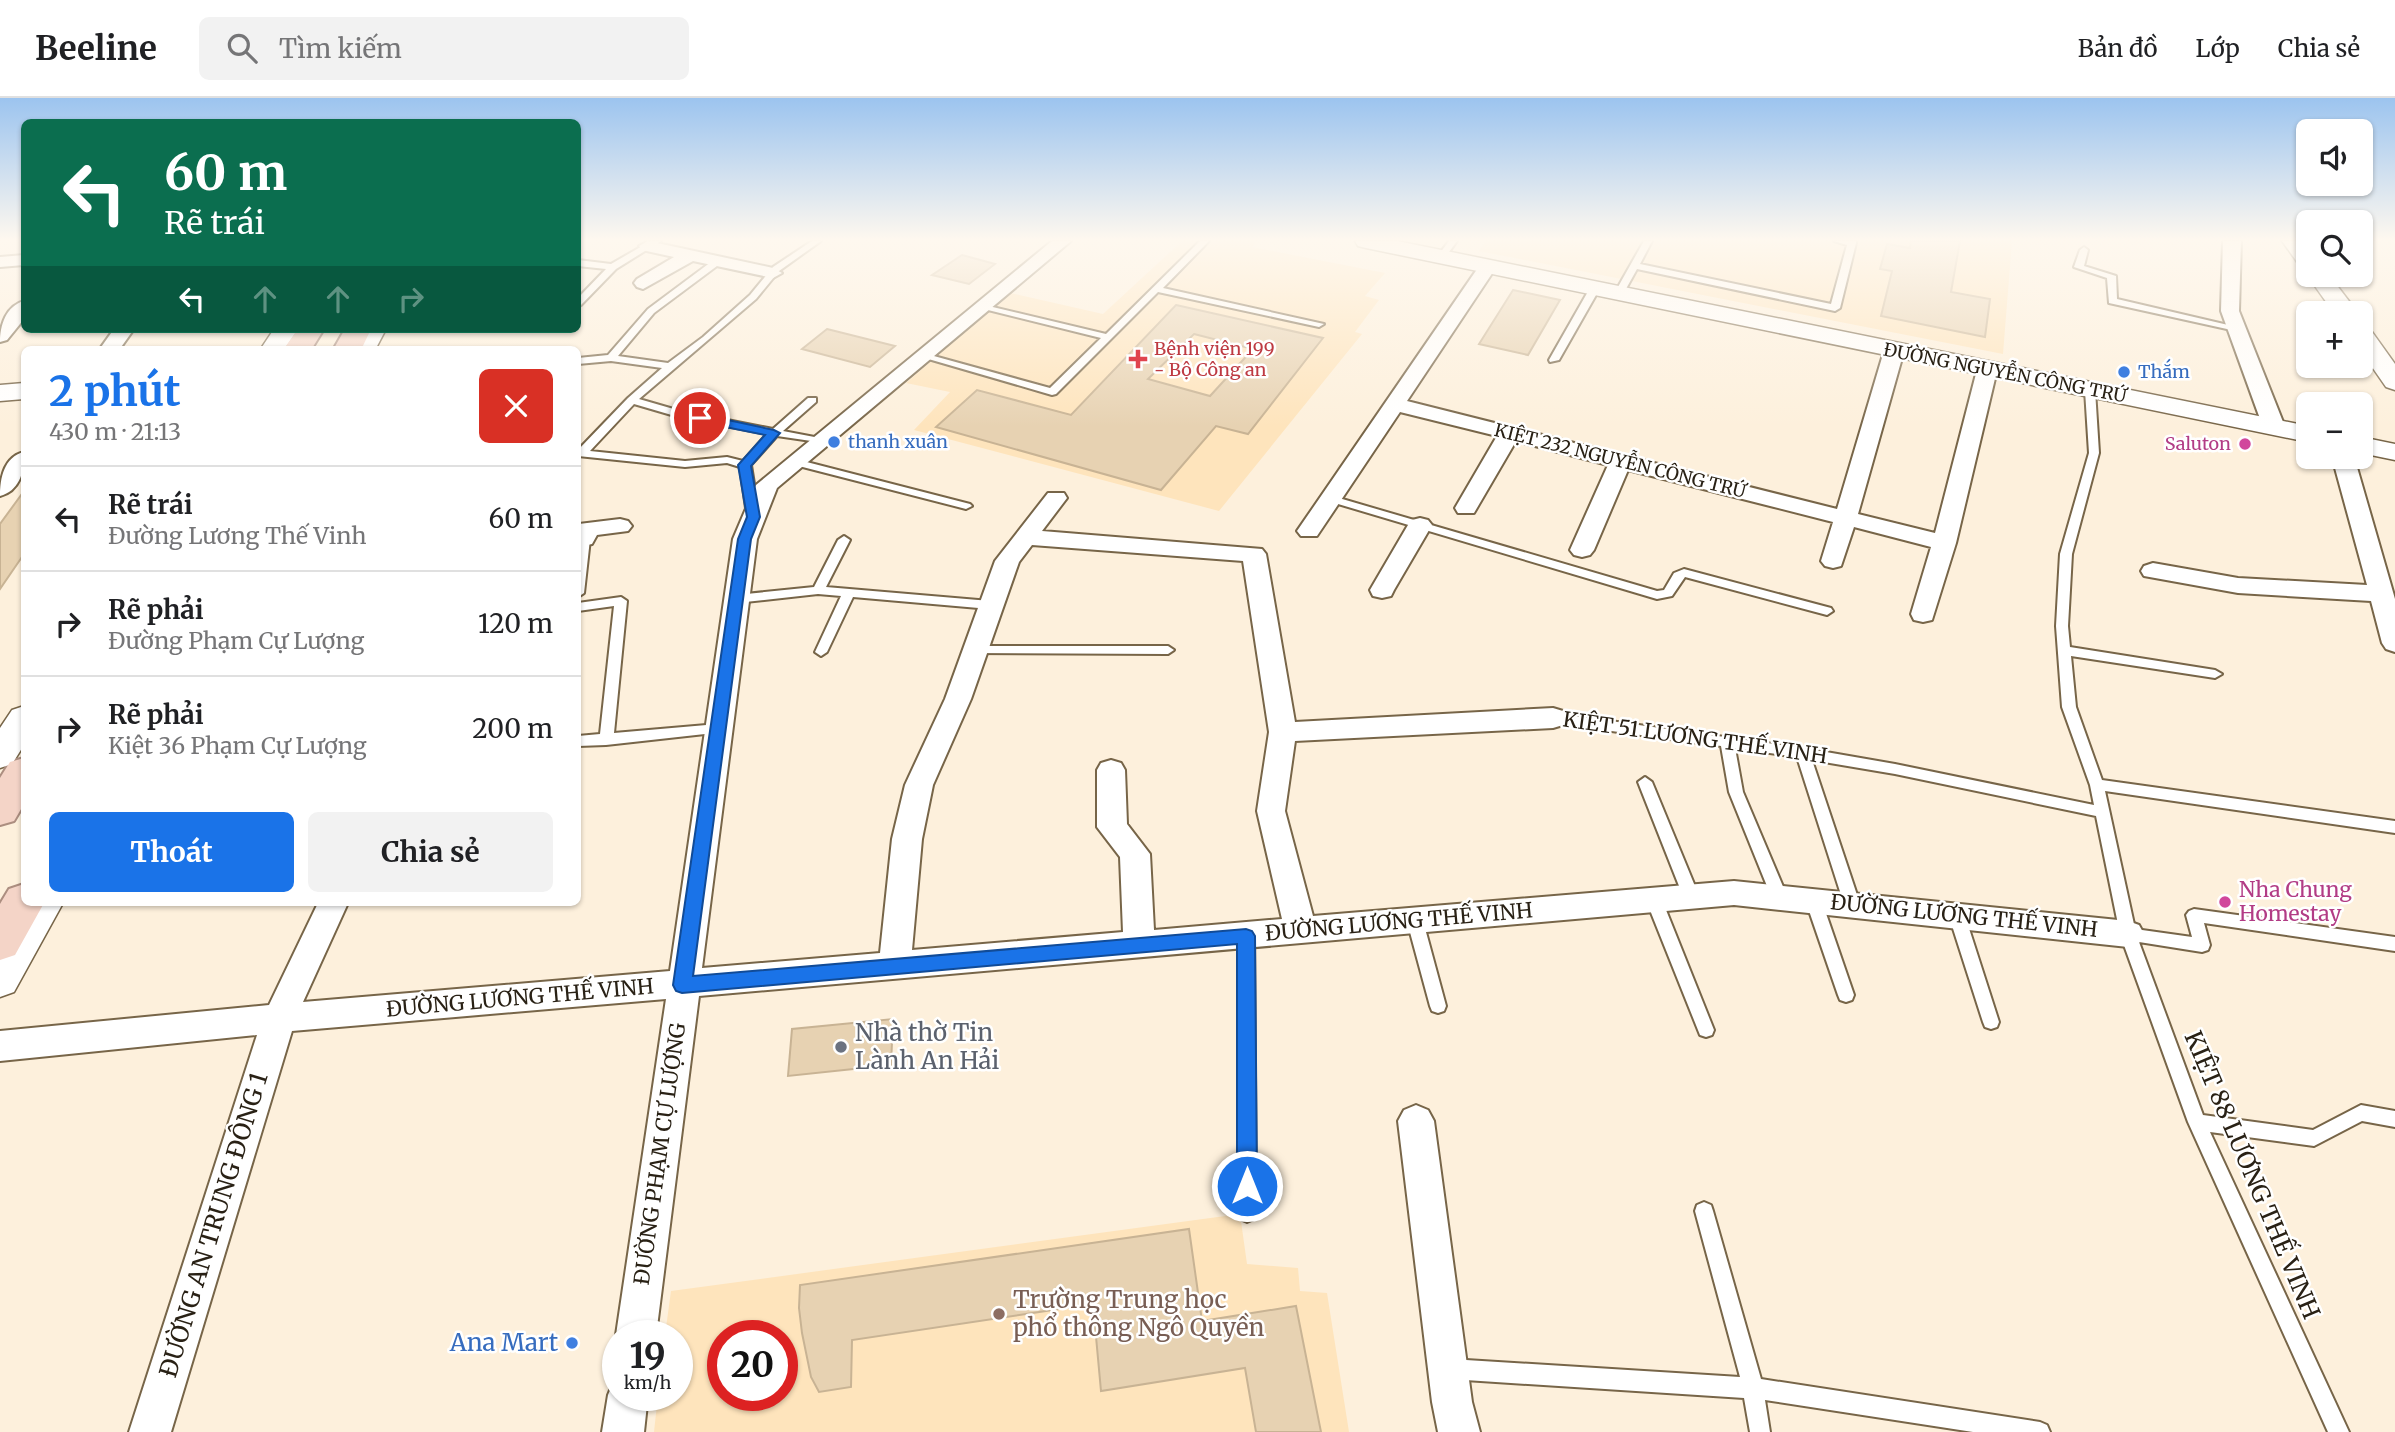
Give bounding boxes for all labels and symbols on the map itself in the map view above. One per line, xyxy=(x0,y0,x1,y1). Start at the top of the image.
street label: ĐƯỜNG NGUYỄN CÔNG TRỨ xyxy=(1882,336,2131,408)
place label: Bệnh viện 199 - Bộ Công an xyxy=(1154,337,1275,381)
marker: Bệnh viện 199 - Bộ Công an xyxy=(1128,349,1148,369)
place label: Thắm xyxy=(2138,358,2190,383)
marker: Thắm xyxy=(2116,364,2132,380)
pin xyxy=(670,388,730,448)
street label: KIỆT 232 NGUYỄN CÔNG TRỨ xyxy=(1492,416,1750,503)
place label: thanh xuân xyxy=(848,430,948,453)
place label: Saluton xyxy=(2165,432,2231,455)
marker: thanh xuân xyxy=(826,434,842,450)
marker: Saluton xyxy=(2237,436,2253,452)
street label: KIỆT 51 LƯƠNG THẾ VINH xyxy=(1561,703,1830,769)
place label: Nha Chung Homestay xyxy=(2239,876,2352,927)
street label: ĐƯỜNG LƯƠNG THẾ VINH xyxy=(1829,885,2099,943)
street label: ĐƯỜNG LƯƠNG THẾ VINH xyxy=(1264,893,1534,947)
marker: Nha Chung Homestay xyxy=(2217,894,2233,910)
street label: ĐƯỜNG LƯƠNG THẾ VINH xyxy=(385,969,655,1023)
place label: Nhà thờ Tin Lành An Hải xyxy=(855,1017,999,1076)
street label: ĐƯỜNG PHẠM CỰ LƯỢNG xyxy=(627,1021,691,1287)
street label: KIỆT 88 LƯƠNG THẾ VINH xyxy=(2178,1025,2330,1323)
marker: Nhà thờ Tin Lành An Hải xyxy=(833,1039,849,1055)
street label: ĐƯỜNG AN TRUNG ĐÔNG 1 xyxy=(151,1068,275,1381)
position arrow xyxy=(1210,1149,1284,1223)
place label: Trường Trung học phổ thông Ngô Quyền xyxy=(1013,1284,1264,1343)
marker: Trường Trung học phổ thông Ngô Quyền xyxy=(991,1306,1007,1322)
speed limit sign: 20 xyxy=(707,1320,798,1411)
place label: Ana Mart xyxy=(449,1327,559,1358)
marker: Ana Mart xyxy=(564,1335,580,1351)

